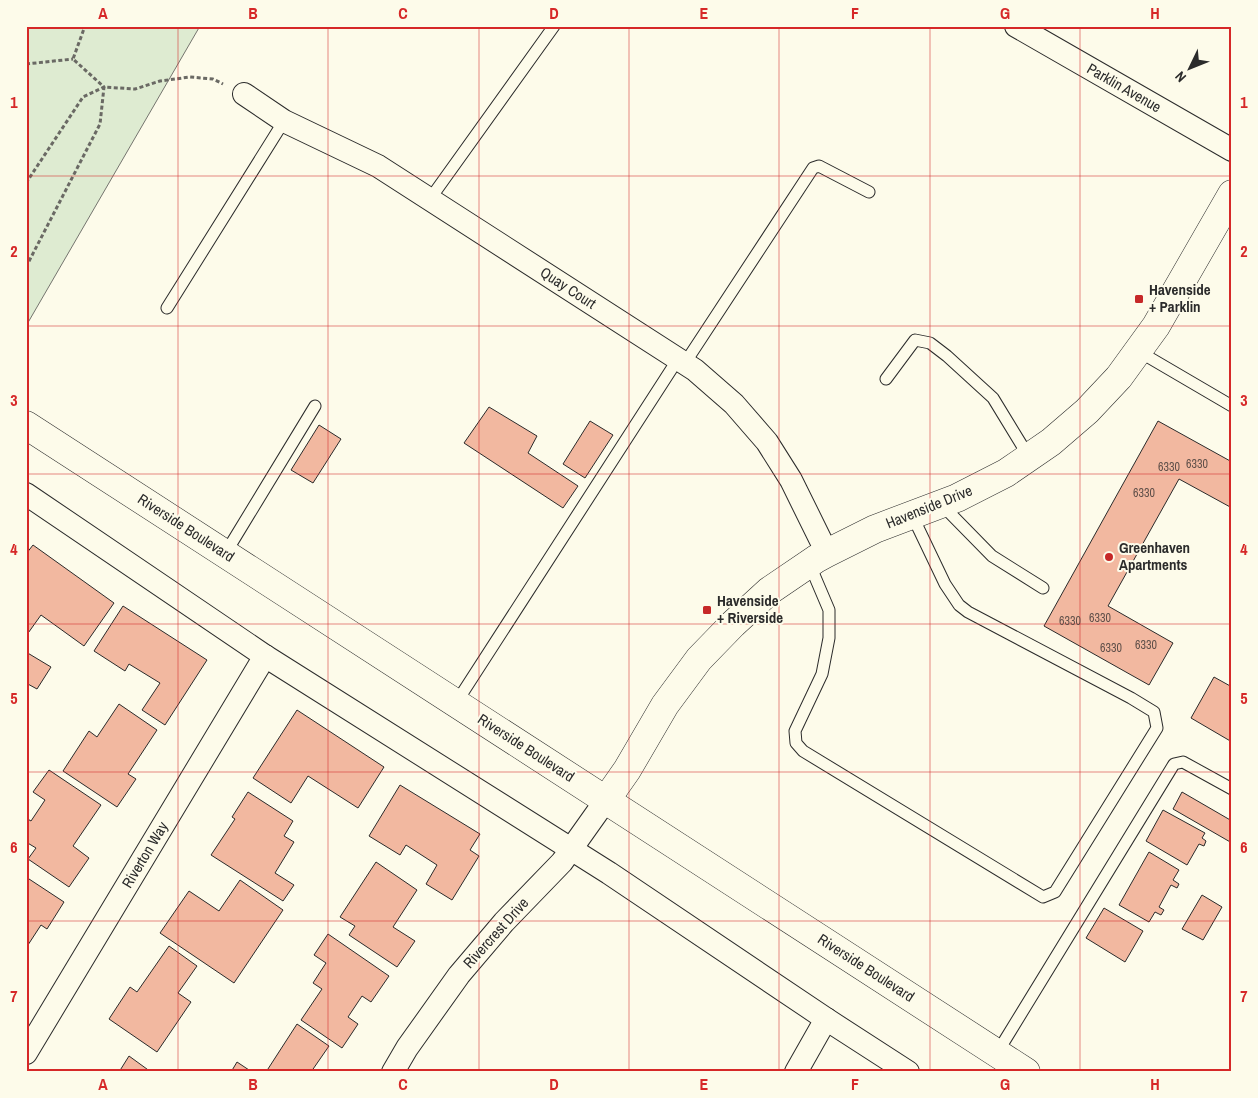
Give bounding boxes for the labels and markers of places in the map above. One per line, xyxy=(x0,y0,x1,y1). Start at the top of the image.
place label: Havenside + Parklin xyxy=(1149,279,1211,317)
marker: Havenside + Parklin xyxy=(1133,293,1145,305)
place label: Greenhaven Apartments xyxy=(1119,537,1190,575)
marker: Greenhaven Apartments xyxy=(1103,551,1115,563)
place label: Havenside + Riverside xyxy=(717,590,783,628)
marker: Havenside + Riverside xyxy=(701,604,713,616)

